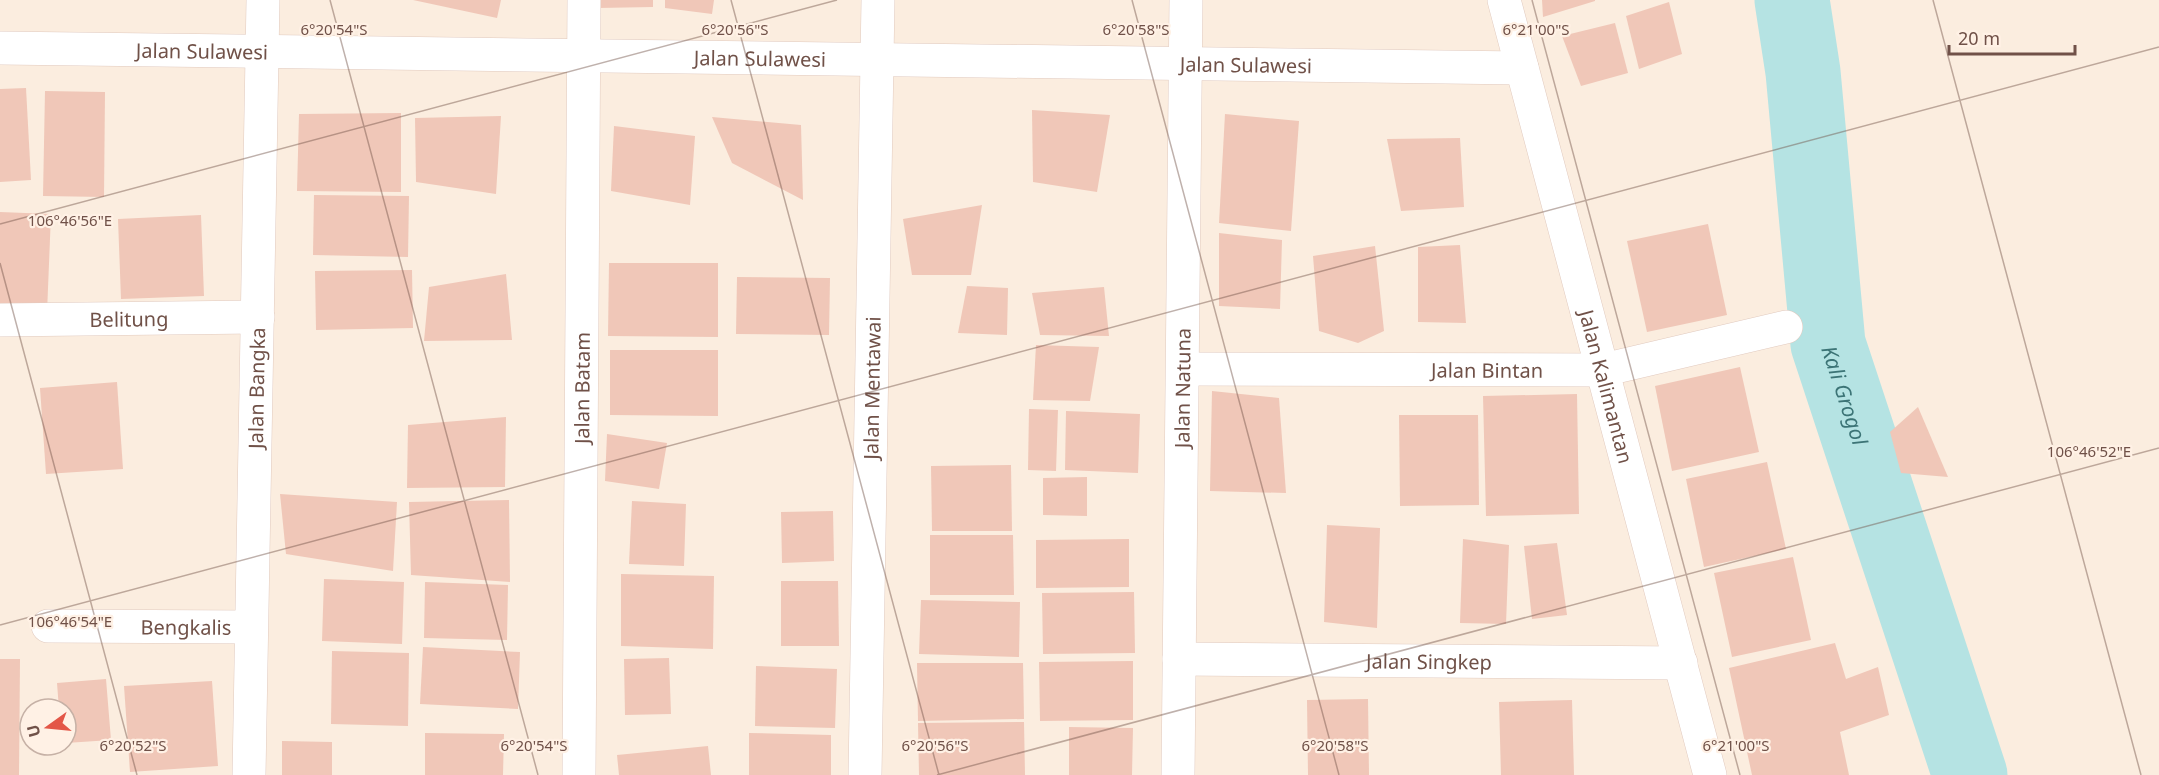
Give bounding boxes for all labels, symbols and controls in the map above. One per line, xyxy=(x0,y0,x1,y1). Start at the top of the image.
scale bar xyxy=(1949,18,2075,56)
text: 6°20'54"S xyxy=(300,19,368,39)
text: 6°20'56"S xyxy=(701,19,769,39)
text: 6°20'58"S xyxy=(1102,19,1170,39)
text: 6°21'00"S xyxy=(1502,19,1570,39)
text: 20 m xyxy=(1958,26,2000,50)
street label: Jalan Sulawesi xyxy=(134,36,268,65)
street label: Jalan Sulawesi xyxy=(692,44,826,72)
street label: Jalan Sulawesi xyxy=(1178,50,1312,79)
text: 106°46'56"E xyxy=(28,210,112,230)
street label: Belitung xyxy=(89,305,169,332)
street label: Jalan Kalimantan xyxy=(1573,305,1640,466)
street label: Jalan Mentawai xyxy=(857,316,886,462)
street label: Jalan Bangka xyxy=(241,327,271,451)
street label: Jalan Natuna xyxy=(1168,328,1196,450)
street label: Jalan Batam xyxy=(568,332,595,446)
water label: Kali Grogol xyxy=(1815,342,1875,449)
street label: Jalan Bintan xyxy=(1429,356,1543,383)
text: 106°46'52"E xyxy=(2047,441,2131,461)
text: 106°46'54"E xyxy=(28,611,112,631)
street label: Bengkalis xyxy=(141,613,231,640)
street label: Jalan Singkep xyxy=(1364,647,1492,675)
north arrow xyxy=(18,697,78,757)
text: U xyxy=(21,722,46,740)
text: 6°20'52"S xyxy=(99,735,167,755)
text: 6°20'54"S xyxy=(500,735,568,755)
text: 6°20'56"S xyxy=(901,735,969,755)
text: 6°20'58"S xyxy=(1301,735,1369,755)
text: 6°21'00"S xyxy=(1702,735,1770,755)

